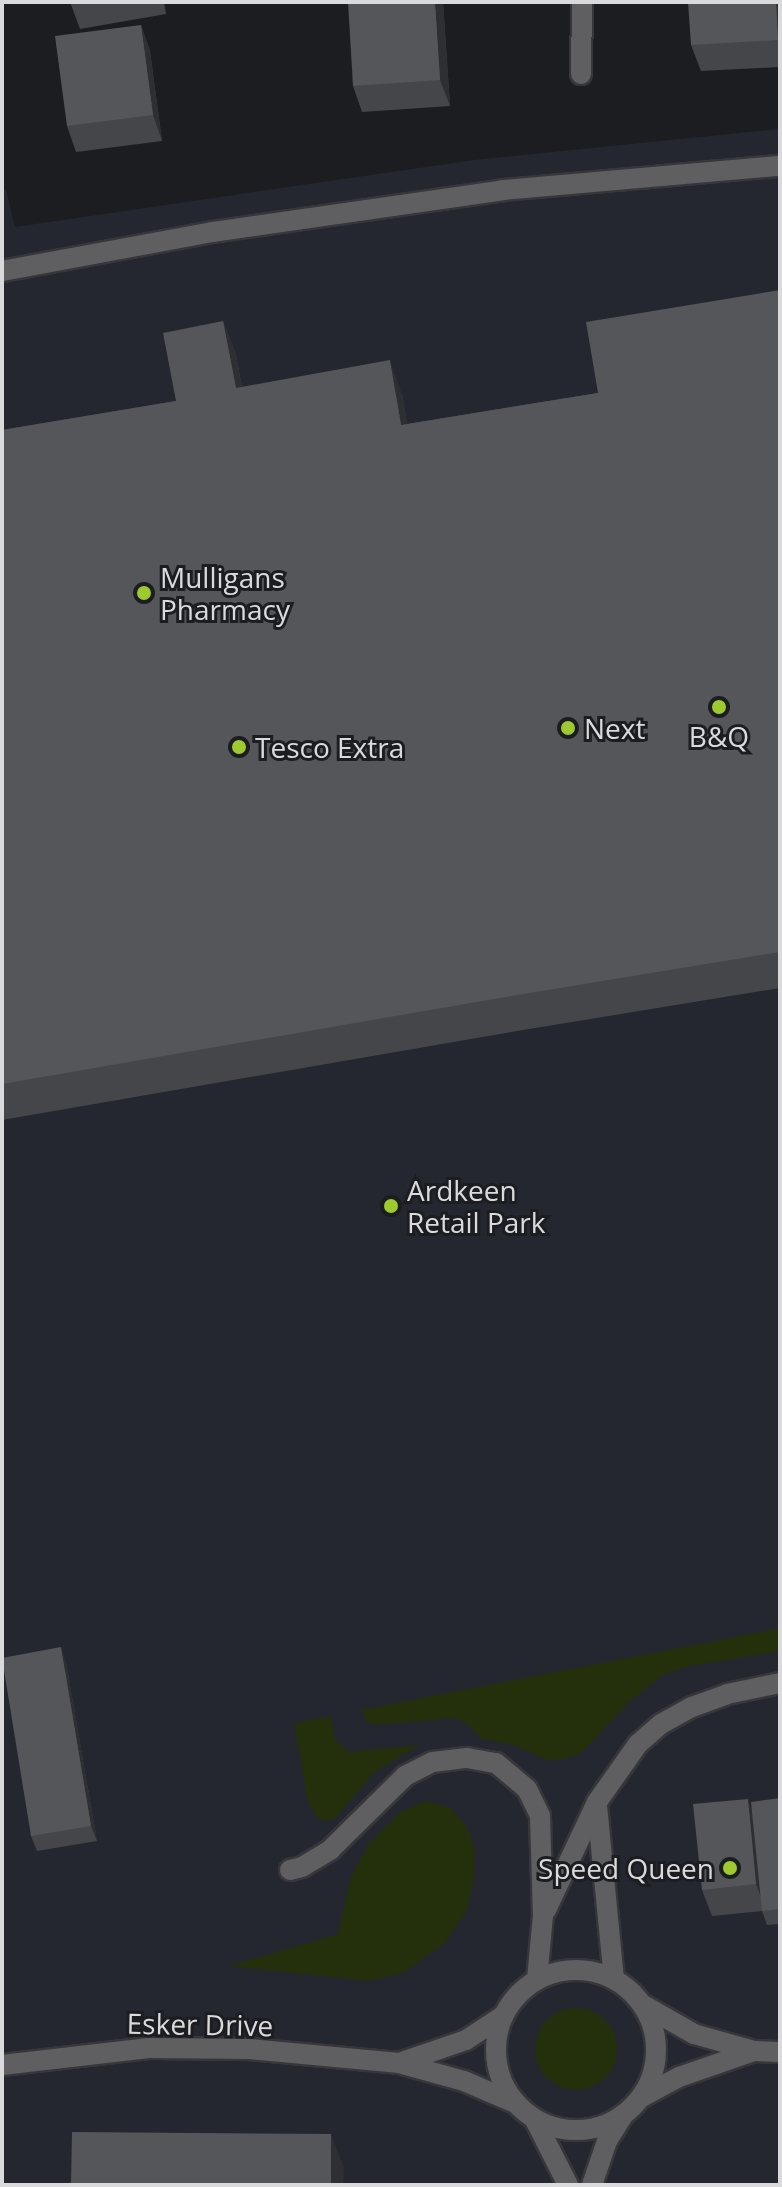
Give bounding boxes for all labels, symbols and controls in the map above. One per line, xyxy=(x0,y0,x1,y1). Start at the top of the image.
place label: Mulligans Pharmacy xyxy=(160,560,290,626)
marker: Mulligans Pharmacy xyxy=(135,584,153,602)
marker: B&Q xyxy=(710,698,728,716)
place label: Next xyxy=(584,711,645,745)
marker: Next xyxy=(559,719,577,737)
place label: B&Q xyxy=(689,719,749,753)
place label: Tesco Extra xyxy=(255,730,404,764)
marker: Tesco Extra xyxy=(230,738,248,756)
place label: Ardkeen Retail Park xyxy=(407,1173,546,1239)
marker: Ardkeen Retail Park xyxy=(382,1197,400,1215)
place label: Speed Queen xyxy=(538,1851,714,1885)
marker: Speed Queen xyxy=(721,1859,739,1877)
street label: Esker Drive xyxy=(126,2006,274,2042)

